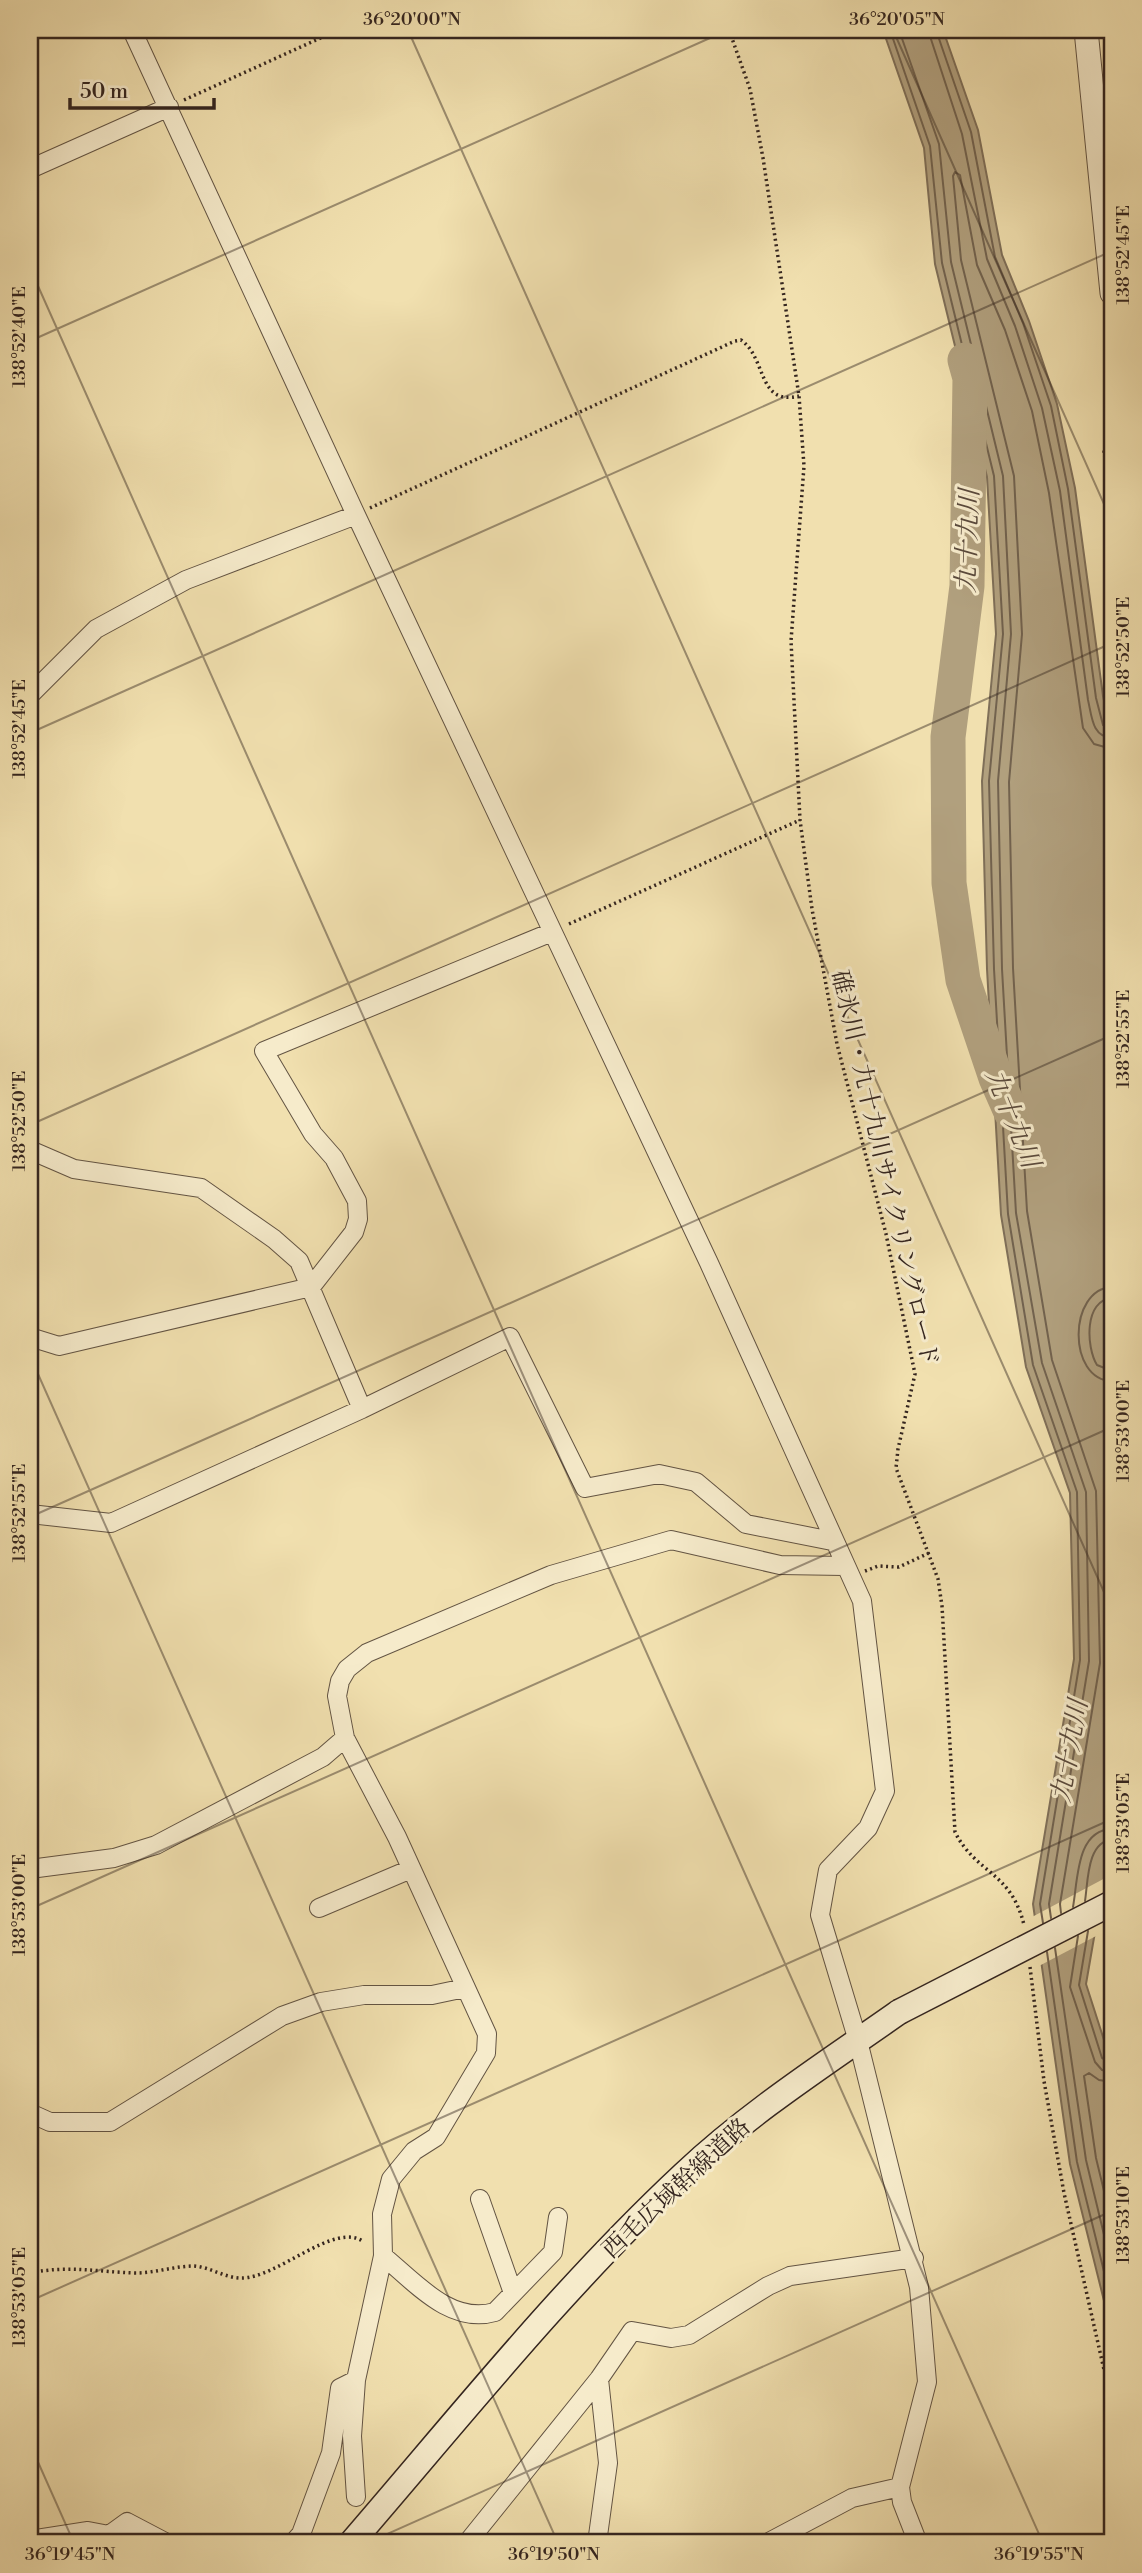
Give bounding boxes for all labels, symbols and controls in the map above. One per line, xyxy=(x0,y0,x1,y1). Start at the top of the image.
text: 36°20'00"N xyxy=(363,8,462,31)
text: 36°20'05"N xyxy=(849,8,946,31)
scale bar xyxy=(70,66,214,110)
text: 50 m xyxy=(80,79,128,105)
text: 138°52'45"E xyxy=(1112,205,1135,305)
text: 138°52'40"E xyxy=(8,286,31,388)
water label: 九十九川 xyxy=(950,486,986,594)
text: 138°52'50"E xyxy=(1112,597,1135,697)
text: 138°52'45"E xyxy=(8,679,31,779)
street label: 碓氷川・九十九川サイクリングロード xyxy=(824,967,944,1369)
text: 138°52'55"E xyxy=(1112,990,1135,1088)
water label: 九十九川 xyxy=(978,1064,1048,1175)
text: 138°52'50"E xyxy=(8,1071,31,1171)
text: 138°53'00"E xyxy=(1112,1380,1135,1482)
text: 138°52'55"E xyxy=(8,1464,31,1562)
water label: 九十九川 xyxy=(1045,1694,1095,1805)
text: 138°53'05"E xyxy=(1112,1773,1135,1873)
text: 138°53'00"E xyxy=(8,1854,31,1956)
street label: 西毛広域幹線道路 xyxy=(596,2112,757,2265)
text: 138°53'10"E xyxy=(1112,2166,1135,2264)
text: 138°53'05"E xyxy=(8,2247,31,2347)
text: 36°19'45"N xyxy=(25,2543,116,2566)
text: 36°19'50"N xyxy=(508,2543,600,2566)
text: 36°19'55"N xyxy=(994,2543,1084,2566)

